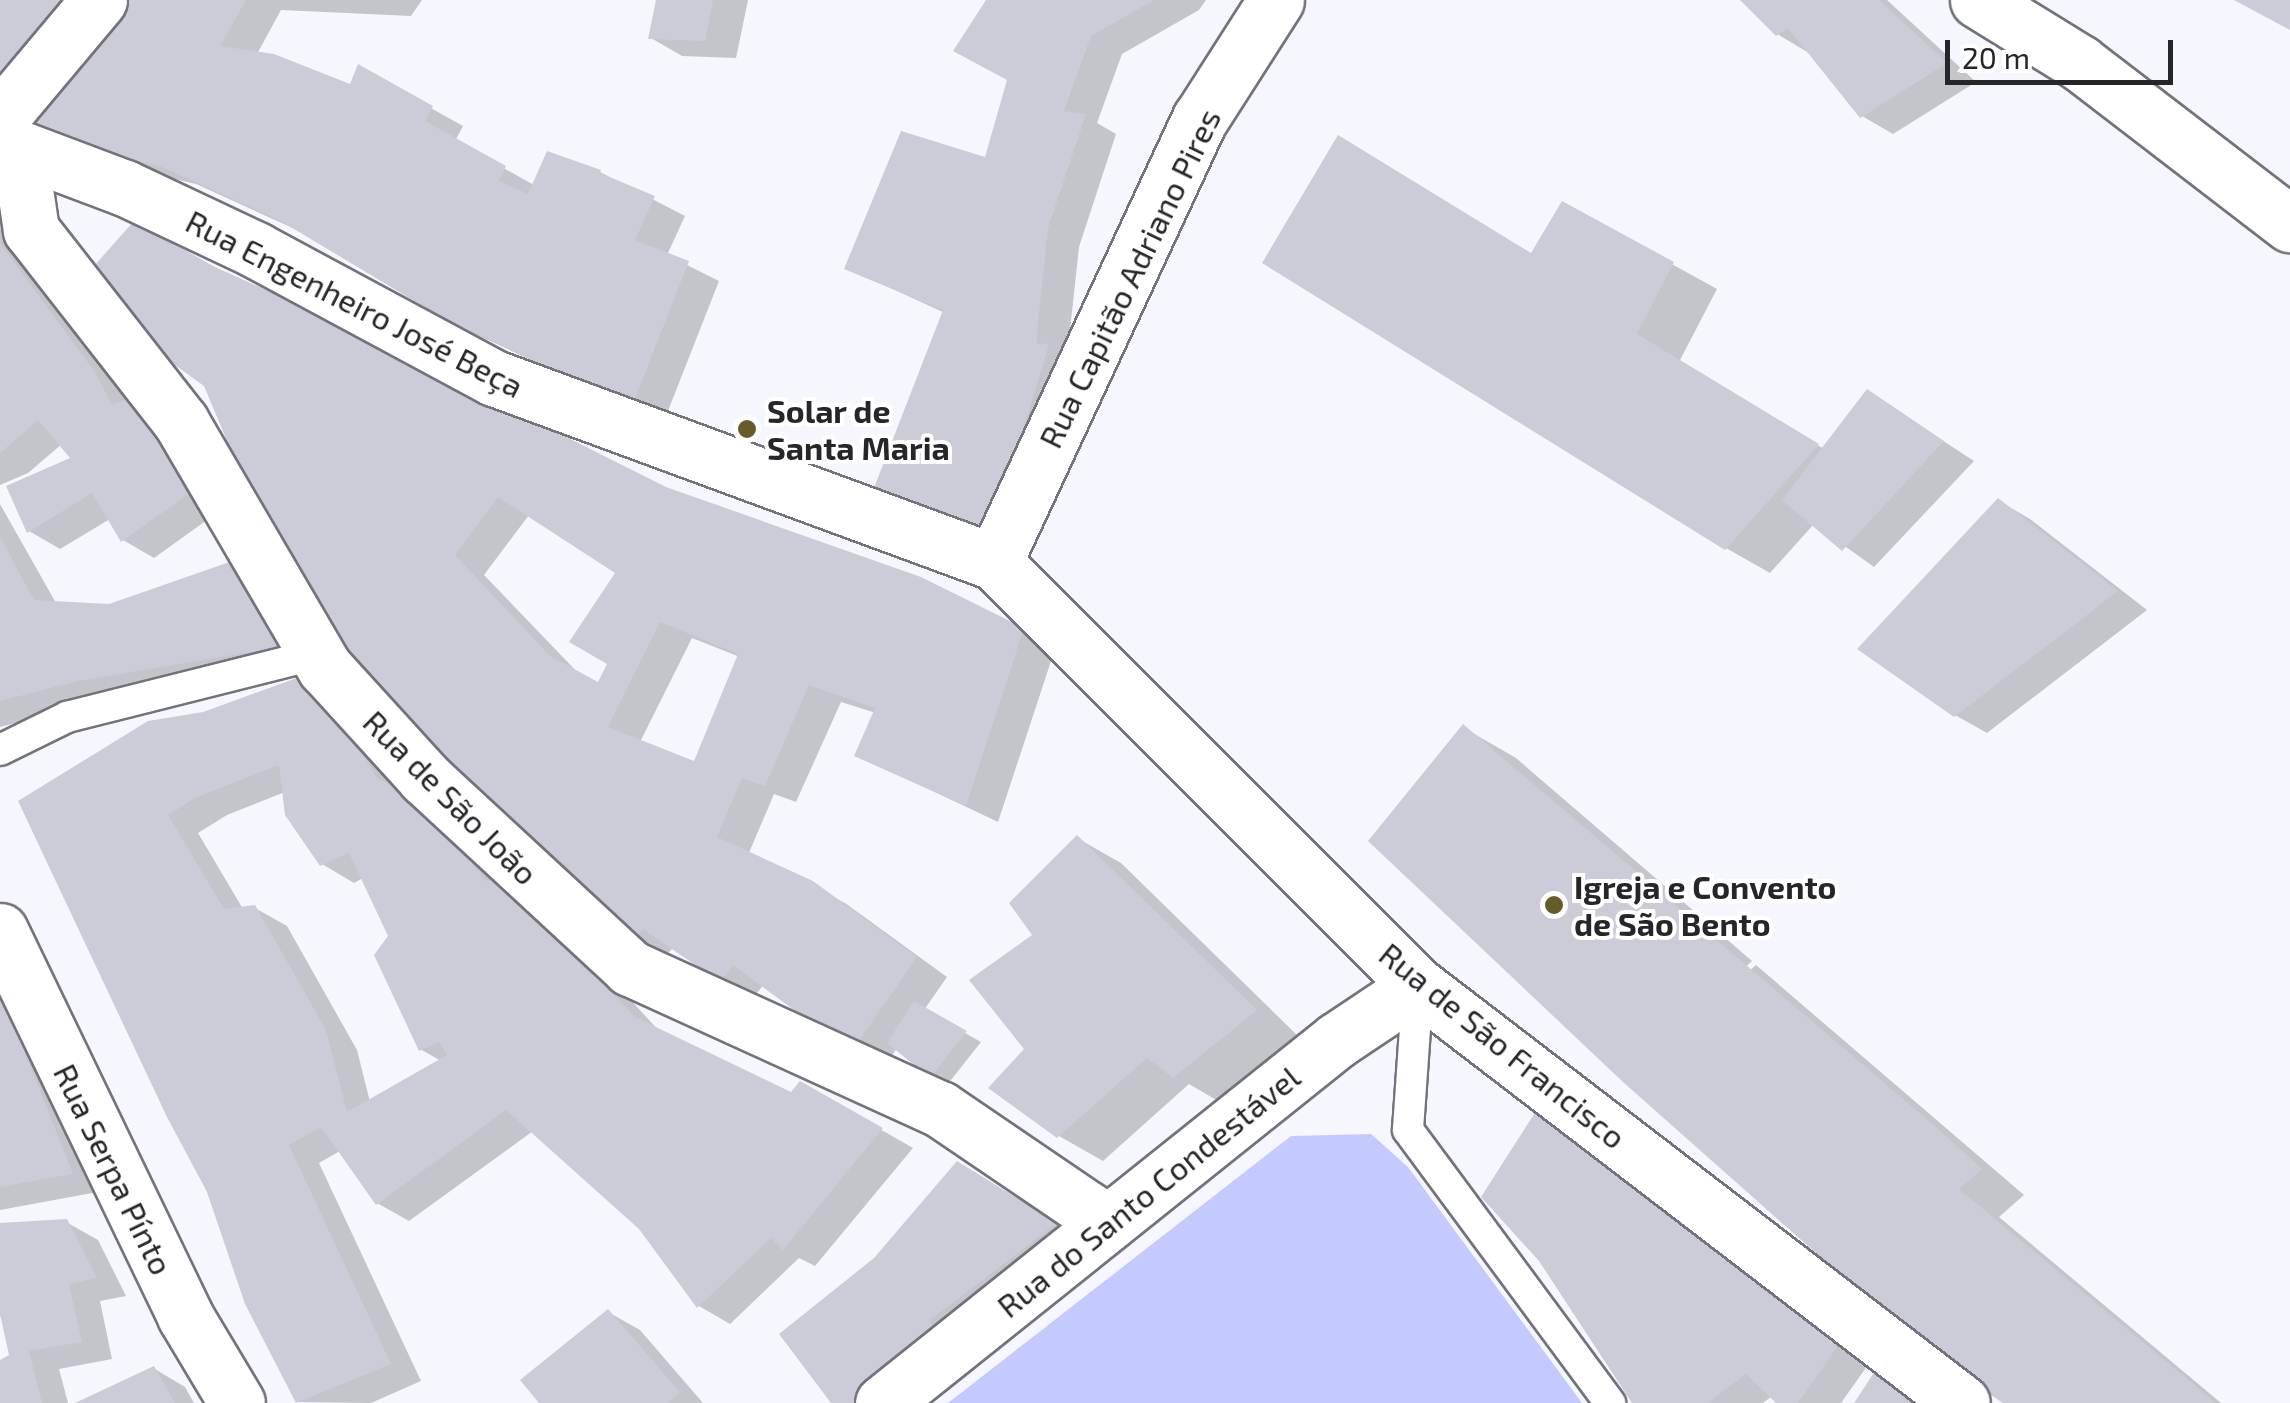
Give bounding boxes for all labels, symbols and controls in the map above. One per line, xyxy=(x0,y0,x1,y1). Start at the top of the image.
scale bar xyxy=(1950,20,2178,82)
text: 20 m xyxy=(1962,39,2030,75)
street label: Rua Capitão Adriano Pires xyxy=(1030,102,1228,454)
street label: Rua Engenheiro José Beça xyxy=(180,201,530,405)
place label: Solar de Santa Maria xyxy=(767,392,950,467)
marker: Solar de Santa Maria xyxy=(736,418,758,440)
street label: Rua de São João xyxy=(356,702,546,892)
place label: Igreja e Convento de São Bento xyxy=(1574,868,1836,943)
marker: Igreja e Convento de São Bento xyxy=(1543,894,1565,916)
street label: Rua de São Francisco xyxy=(1372,934,1634,1156)
street label: Rua Serpa Pínto xyxy=(46,1057,182,1281)
street label: Rua do Santo Condestável xyxy=(989,1057,1307,1325)

